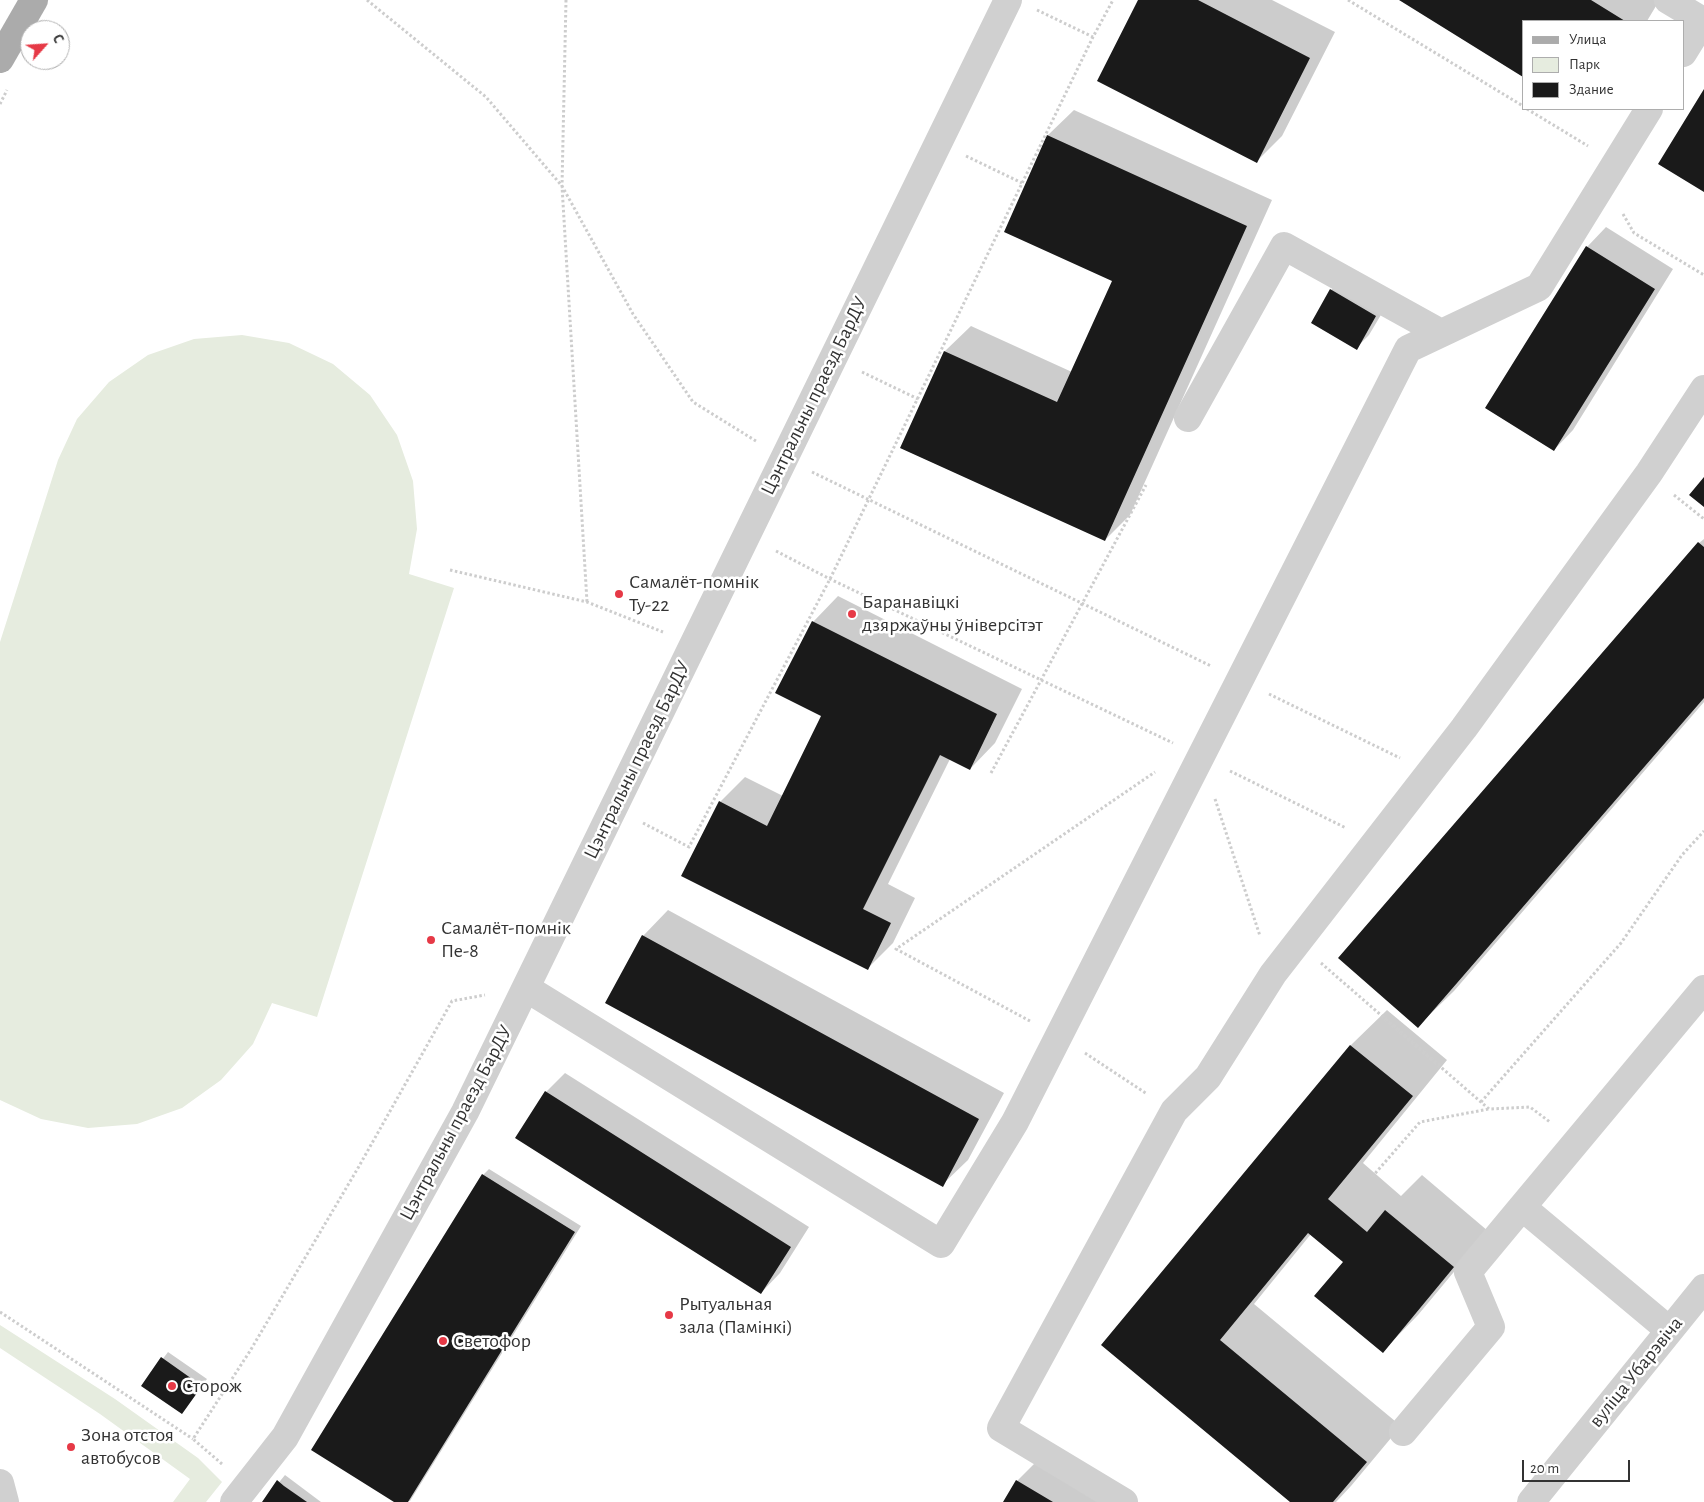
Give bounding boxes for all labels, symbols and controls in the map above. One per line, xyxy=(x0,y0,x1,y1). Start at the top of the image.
north arrow xyxy=(20,20,70,70)
legend xyxy=(1522,20,1684,110)
text: С xyxy=(50,32,66,45)
text: Улица xyxy=(1569,32,1606,47)
text: Парк xyxy=(1569,57,1600,72)
text: Здание xyxy=(1569,82,1614,97)
street label: Цэнтральны праезд БарДУ xyxy=(755,293,873,499)
place label: Самалёт-помнік Ту-22 xyxy=(629,570,759,617)
marker: Самалёт-помнік Ту-22 xyxy=(613,588,625,600)
place label: Баранавіцкі дзяржаўны ўніверсітэт xyxy=(862,590,1043,637)
marker: Баранавіцкі дзяржаўны ўніверсітэт xyxy=(846,608,858,620)
street label: Цэнтральны праезд БарДУ xyxy=(578,657,696,863)
place label: Самалёт-помнік Пе-8 xyxy=(441,916,571,963)
marker: Самалёт-помнік Пе-8 xyxy=(425,934,437,946)
street label: Цэнтральны праезд БарДУ xyxy=(394,1021,518,1225)
place label: Рытуальная зала (Памінкі) xyxy=(679,1292,793,1339)
marker: Рытуальная зала (Памінкі) xyxy=(663,1309,675,1321)
street label: вуліца Убарэвіча xyxy=(1584,1312,1688,1432)
place label: Светофор xyxy=(453,1329,531,1353)
marker: Светофор xyxy=(437,1335,449,1347)
place label: Сторож xyxy=(182,1374,242,1398)
marker: Сторож xyxy=(166,1380,178,1392)
place label: Зона отстоя автобусов xyxy=(81,1423,174,1470)
marker: Зона отстоя автобусов xyxy=(65,1441,77,1453)
scale bar xyxy=(1524,1450,1632,1482)
text: 20 m xyxy=(1530,1461,1559,1476)

